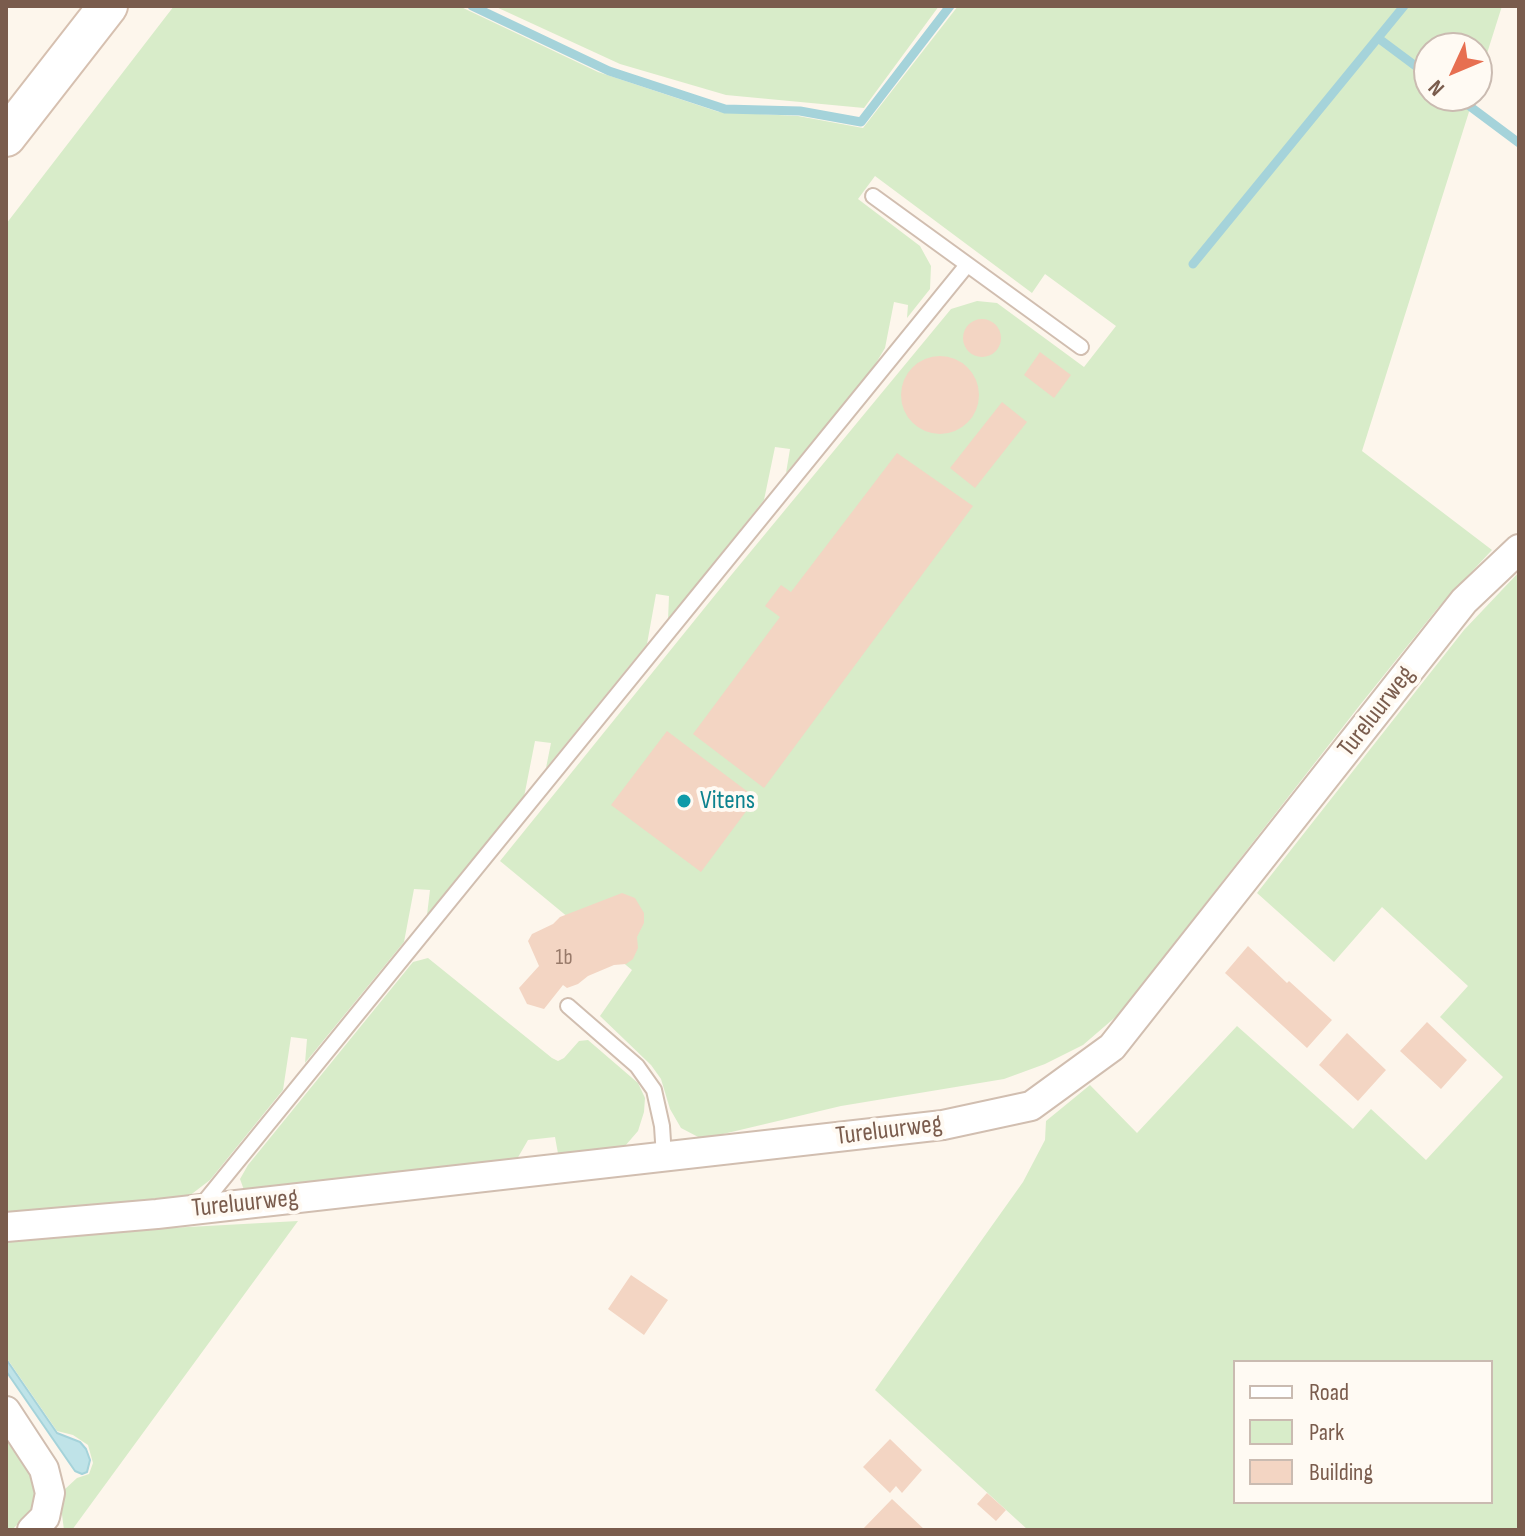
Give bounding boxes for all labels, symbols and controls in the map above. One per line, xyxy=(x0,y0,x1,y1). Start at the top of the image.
north arrow xyxy=(1413,32,1493,112)
text: N xyxy=(1423,74,1451,101)
street label: Tureluurweg xyxy=(1332,660,1422,764)
place label: Vitens xyxy=(700,785,755,817)
marker: Vitens xyxy=(675,792,693,810)
house number: 1b xyxy=(555,945,573,971)
street label: Tureluurweg xyxy=(834,1109,944,1153)
street label: Tureluurweg xyxy=(190,1183,300,1225)
legend xyxy=(1233,1360,1493,1504)
text: Road xyxy=(1309,1378,1349,1407)
text: Park xyxy=(1309,1418,1344,1447)
text: Building xyxy=(1309,1458,1373,1487)

